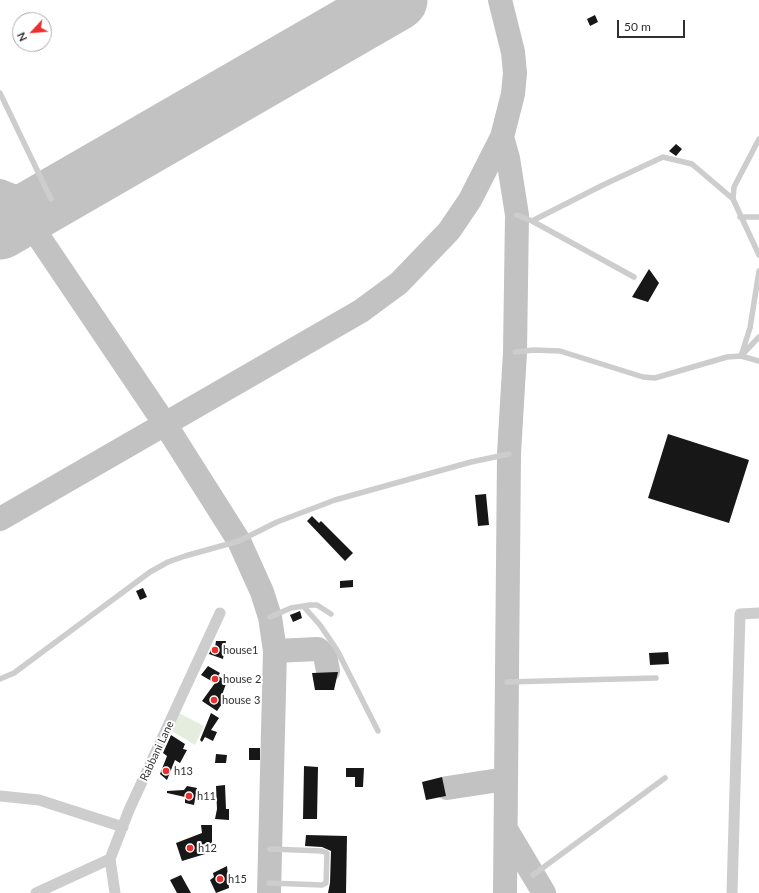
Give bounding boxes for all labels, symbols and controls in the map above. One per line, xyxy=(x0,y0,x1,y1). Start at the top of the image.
north arrow xyxy=(12,12,52,52)
scale bar xyxy=(619,12,687,38)
text: 50 m xyxy=(624,19,651,34)
text: N xyxy=(14,30,29,44)
place label: house1 xyxy=(223,643,258,657)
marker: house1 xyxy=(210,645,220,655)
place label: house 2 xyxy=(223,672,261,686)
marker: house 2 xyxy=(210,674,220,684)
place label: house 3 xyxy=(222,693,260,707)
marker: house 3 xyxy=(209,695,219,705)
street label: Rabbani Lane xyxy=(137,719,177,783)
place label: h13 xyxy=(174,764,193,778)
marker: h13 xyxy=(161,766,171,776)
place label: h11 xyxy=(197,789,216,803)
marker: h11 xyxy=(184,791,194,801)
place label: h12 xyxy=(198,841,217,855)
marker: h12 xyxy=(185,843,195,853)
place label: h15 xyxy=(228,872,247,886)
marker: h15 xyxy=(215,874,225,884)

